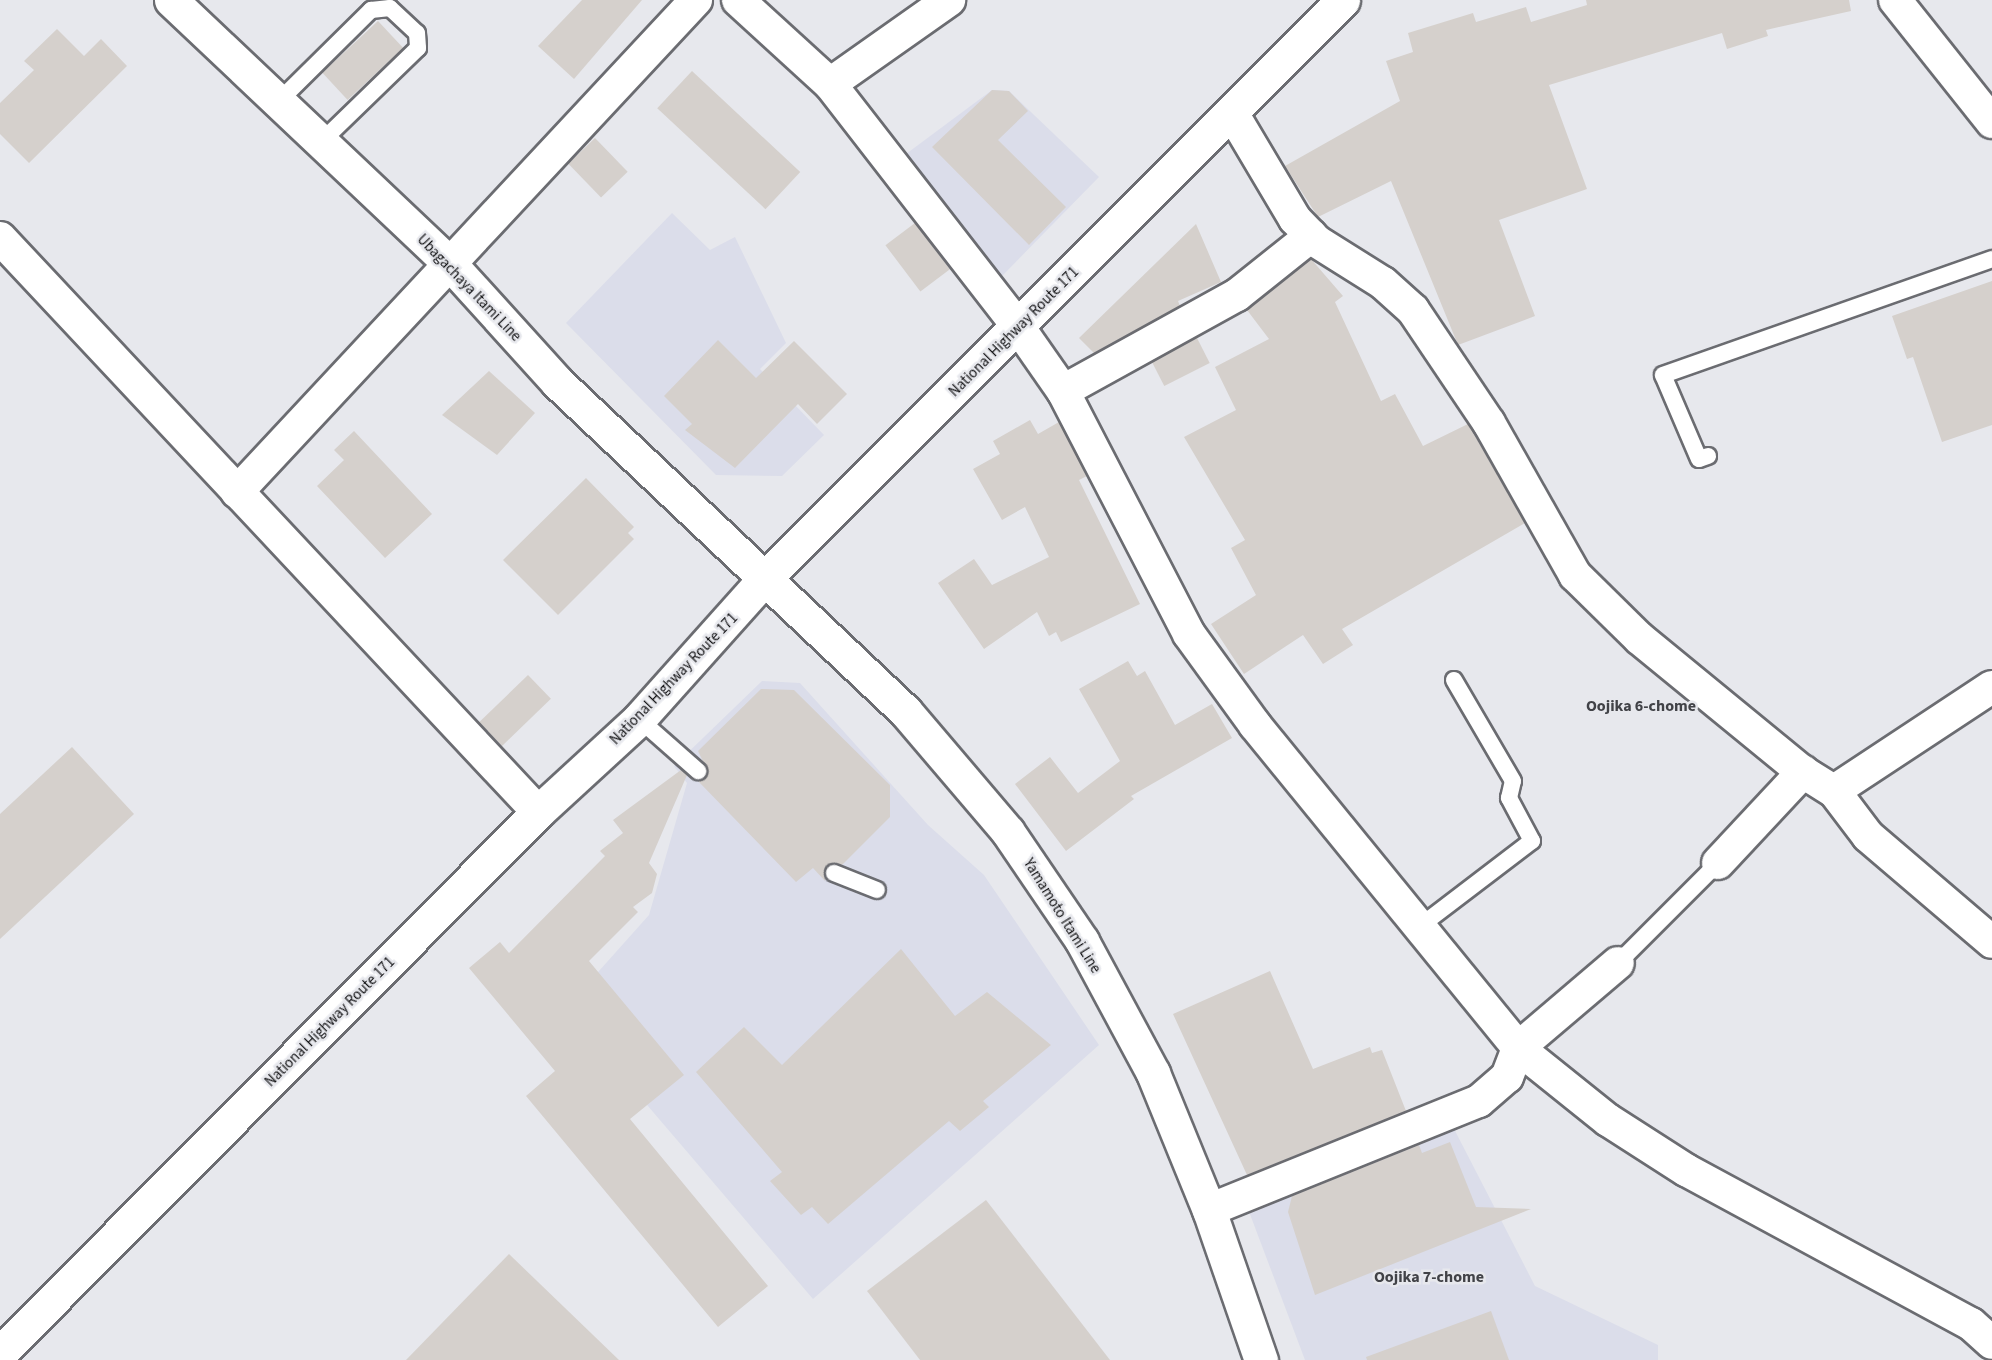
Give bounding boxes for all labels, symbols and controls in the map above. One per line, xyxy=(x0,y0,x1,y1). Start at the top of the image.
street label: Ubagachaya Itami Line xyxy=(413,231,525,345)
street label: National Highway Route 171 xyxy=(945,263,1083,401)
street label: National Highway Route 171 xyxy=(606,609,742,749)
district label: Oojika 6-chome xyxy=(1586,696,1696,716)
street label: Yamamoto Itami Line xyxy=(1019,855,1105,977)
street label: National Highway Route 171 xyxy=(261,953,399,1091)
district label: Oojika 7-chome xyxy=(1374,1267,1484,1287)

